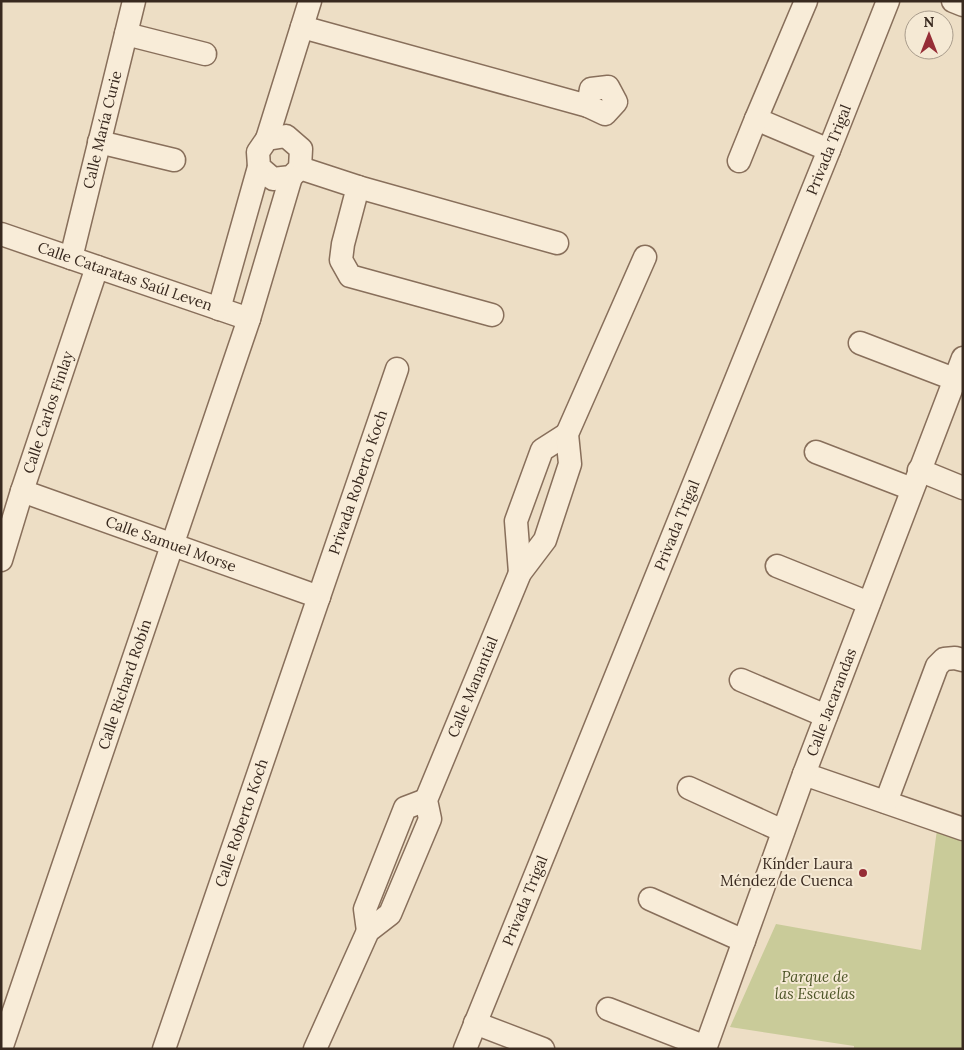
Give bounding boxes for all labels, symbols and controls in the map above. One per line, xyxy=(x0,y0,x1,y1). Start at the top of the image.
north arrow xyxy=(904,10,954,60)
text: N xyxy=(924,13,935,31)
street label: Calle María Curie xyxy=(78,69,126,191)
street label: Privada Trigal xyxy=(802,102,855,198)
street label: Calle Cataratas Saúl Leven xyxy=(35,237,215,315)
street label: Calle Carlos Finlay xyxy=(18,348,77,476)
street label: Privada Roberto Koch xyxy=(324,407,391,557)
street label: Privada Trigal xyxy=(650,477,703,573)
street label: Calle Samuel Morse xyxy=(103,512,239,576)
street label: Calle Richard Robín xyxy=(93,617,155,752)
street label: Calle Manantial xyxy=(443,633,502,740)
street label: Calle Jacarandas xyxy=(802,645,860,759)
street label: Calle Roberto Koch xyxy=(210,756,272,889)
street label: Privada Trigal xyxy=(498,852,551,949)
place label: Kínder Laura Méndez de Cuenca xyxy=(720,854,853,890)
marker: Kínder Laura Méndez de Cuenca xyxy=(857,867,869,879)
park label: Parque de las Escuelas xyxy=(775,967,855,1003)

